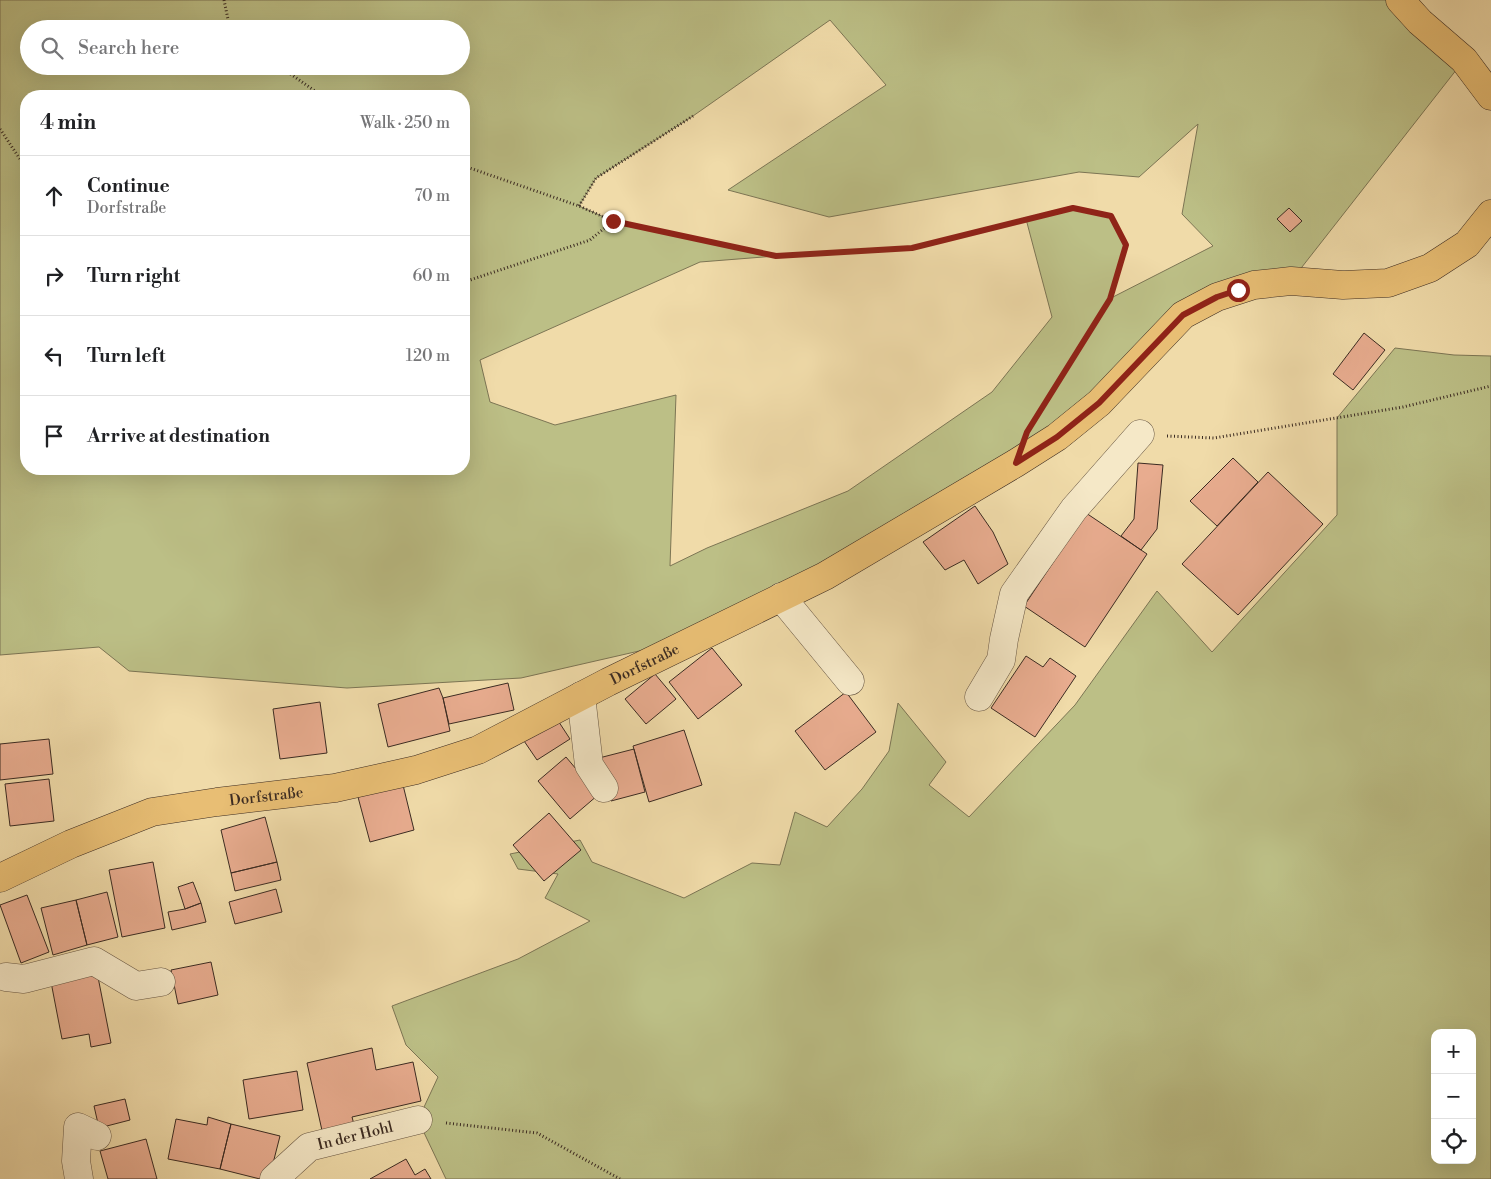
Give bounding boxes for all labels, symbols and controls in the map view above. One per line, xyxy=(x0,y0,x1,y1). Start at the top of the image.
search box xyxy=(20,20,470,75)
icon: search xyxy=(38,34,66,62)
text: Search here xyxy=(78,36,179,60)
text: 4 min xyxy=(40,110,96,136)
text: Walk · 250 m xyxy=(360,113,450,133)
text: Continue xyxy=(87,174,170,198)
icon: ahead xyxy=(40,182,68,210)
text: 70 m xyxy=(414,186,450,206)
text: Dorfstraße xyxy=(87,198,166,218)
route end xyxy=(602,210,625,233)
icon: right xyxy=(40,262,68,290)
text: Turn right xyxy=(87,264,180,288)
text: 60 m xyxy=(412,266,450,286)
route start xyxy=(1227,279,1250,302)
icon: left xyxy=(40,342,68,370)
text: Turn left xyxy=(87,344,166,368)
text: 120 m xyxy=(406,346,450,366)
icon: arrive xyxy=(40,422,68,450)
text: Arrive at destination xyxy=(87,424,270,448)
street label: Dorfstraße xyxy=(607,639,682,689)
street label: Dorfstraße xyxy=(228,782,304,810)
map controls xyxy=(1431,1029,1476,1164)
button: + xyxy=(1431,1029,1476,1074)
button: − xyxy=(1431,1074,1476,1119)
street label: In der Hohl xyxy=(315,1117,396,1154)
button: locate xyxy=(1431,1119,1476,1164)

